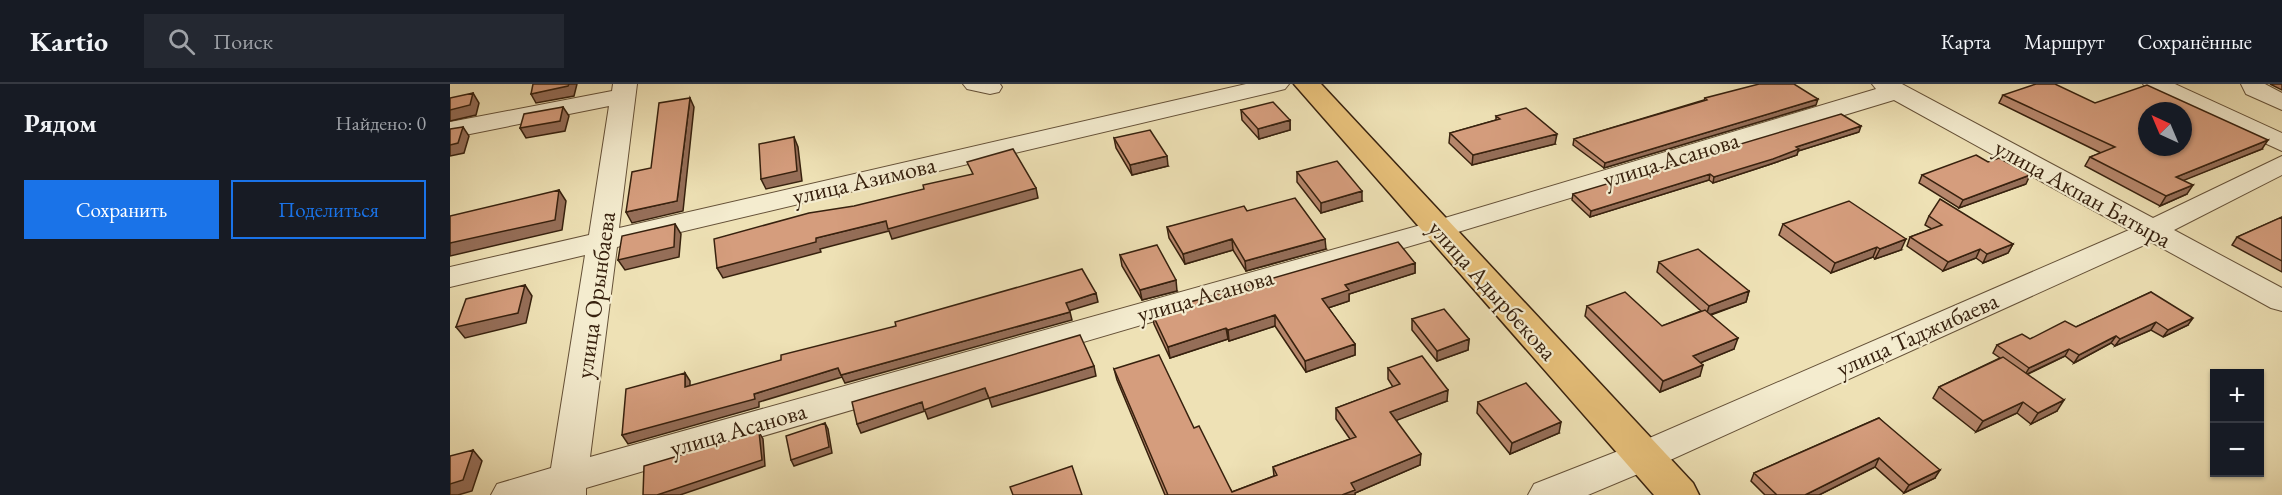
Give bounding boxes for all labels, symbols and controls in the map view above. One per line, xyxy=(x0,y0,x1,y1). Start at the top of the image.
search box xyxy=(144,14,564,68)
text: Kartio xyxy=(30,23,108,59)
icon: search xyxy=(165,25,198,58)
text: Поиск xyxy=(213,27,273,56)
text: Карта xyxy=(1941,28,1991,55)
text: Маршрут xyxy=(2024,28,2105,55)
text: Сохранённые xyxy=(2138,28,2252,55)
north arrow xyxy=(2138,102,2192,156)
text: Рядом xyxy=(24,106,97,140)
text: Найдено: 0 xyxy=(335,110,426,136)
street label: улица Асанова xyxy=(1599,124,1743,194)
street label: улица Акпан Батыра xyxy=(1989,132,2177,255)
street label: улица Азимова xyxy=(789,148,939,212)
button: Сохранить xyxy=(24,180,219,239)
button: Поделиться xyxy=(231,180,426,239)
street label: улица Орынбаева xyxy=(568,209,622,381)
street label: улица Адырбекова xyxy=(1422,213,1565,367)
street label: улица Асанова xyxy=(1133,261,1277,329)
street label: улица Таджибаева xyxy=(1831,284,2003,384)
map controls xyxy=(2210,369,2264,477)
button: + xyxy=(2210,369,2264,423)
street label: улица Асанова xyxy=(666,395,810,463)
button: − xyxy=(2210,423,2264,477)

